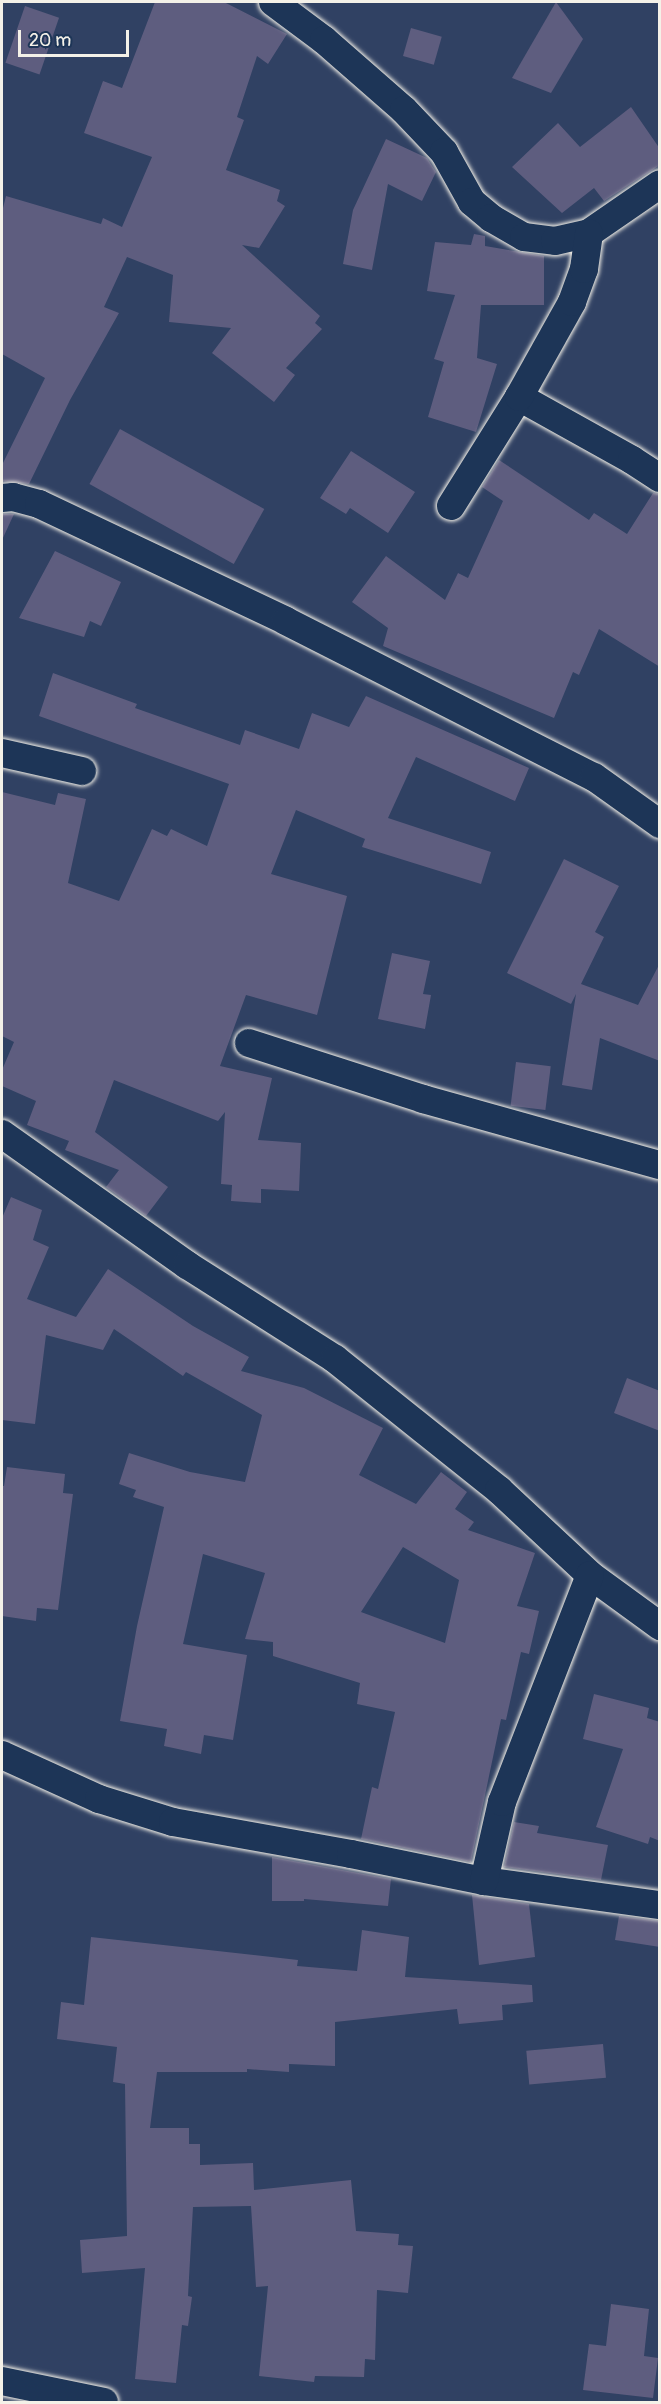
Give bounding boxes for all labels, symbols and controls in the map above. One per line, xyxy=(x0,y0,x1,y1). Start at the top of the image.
scale bar xyxy=(21,18,132,56)
text: 20 m xyxy=(29,29,71,52)

